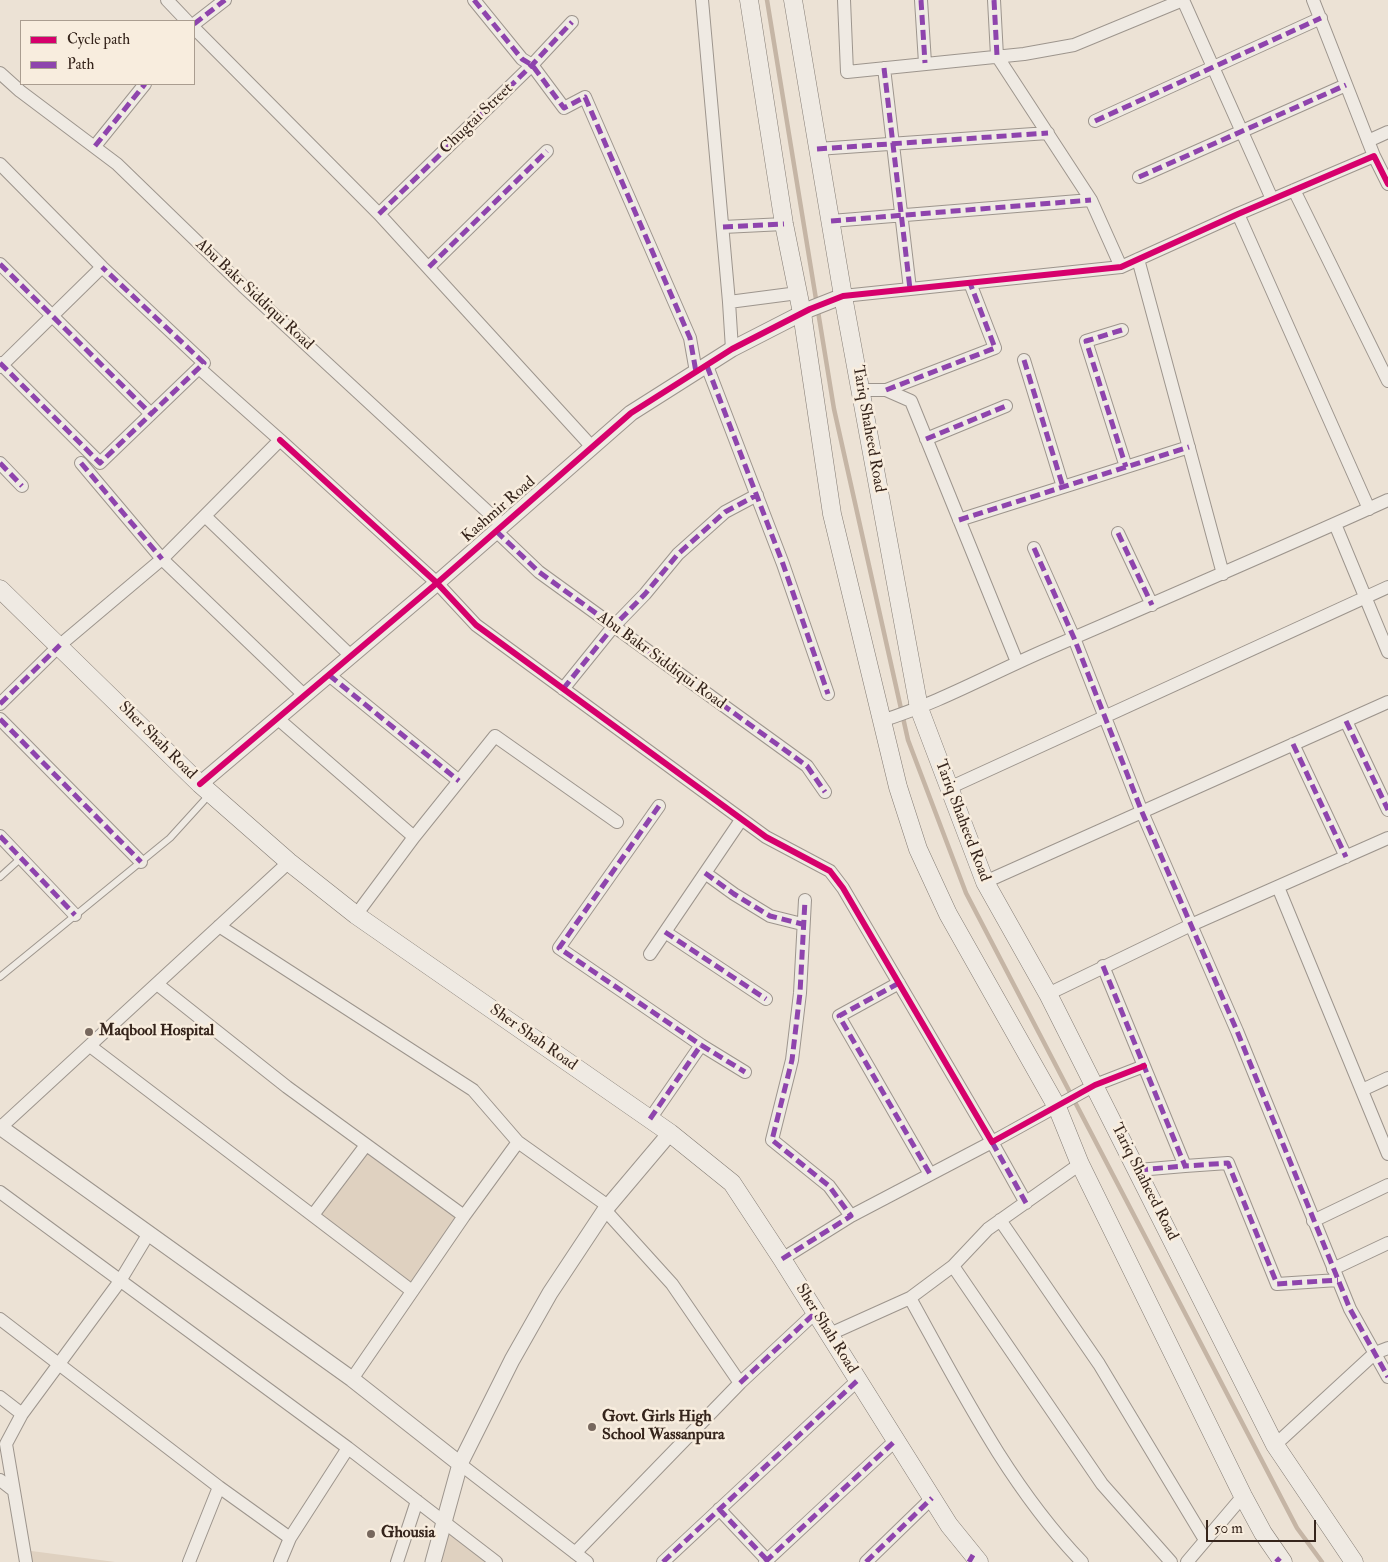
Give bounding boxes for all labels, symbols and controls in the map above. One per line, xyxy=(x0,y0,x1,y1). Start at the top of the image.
legend xyxy=(20,20,195,85)
text: Cycle path xyxy=(67,30,130,49)
text: Path xyxy=(67,55,94,74)
street label: Chugtai Street xyxy=(436,79,518,159)
street label: Abu Bakr Siddiqui Road xyxy=(191,235,317,355)
street label: Tariq Shaheed Road xyxy=(847,364,889,494)
street label: Kashmir Road xyxy=(458,473,540,547)
street label: Abu Bakr Siddiqui Road xyxy=(593,608,729,714)
street label: Sher Shah Road xyxy=(114,698,200,784)
street label: Tariq Shaheed Road xyxy=(930,757,994,885)
street label: Sher Shah Road xyxy=(486,1001,580,1075)
place label: Maqbool Hospital xyxy=(99,1022,214,1042)
marker: Maqbool Hospital xyxy=(83,1026,95,1038)
street label: Tariq Shaheed Road xyxy=(1106,1120,1182,1244)
street label: Sher Shah Road xyxy=(791,1281,861,1377)
place label: Govt. Girls High School Wassanpura xyxy=(602,1408,725,1446)
marker: Govt. Girls High School Wassanpura xyxy=(586,1421,598,1433)
scale bar xyxy=(1208,1510,1318,1542)
text: 50 m xyxy=(1214,1519,1243,1538)
place label: Ghousia xyxy=(381,1524,435,1544)
marker: Ghousia xyxy=(365,1528,377,1540)

